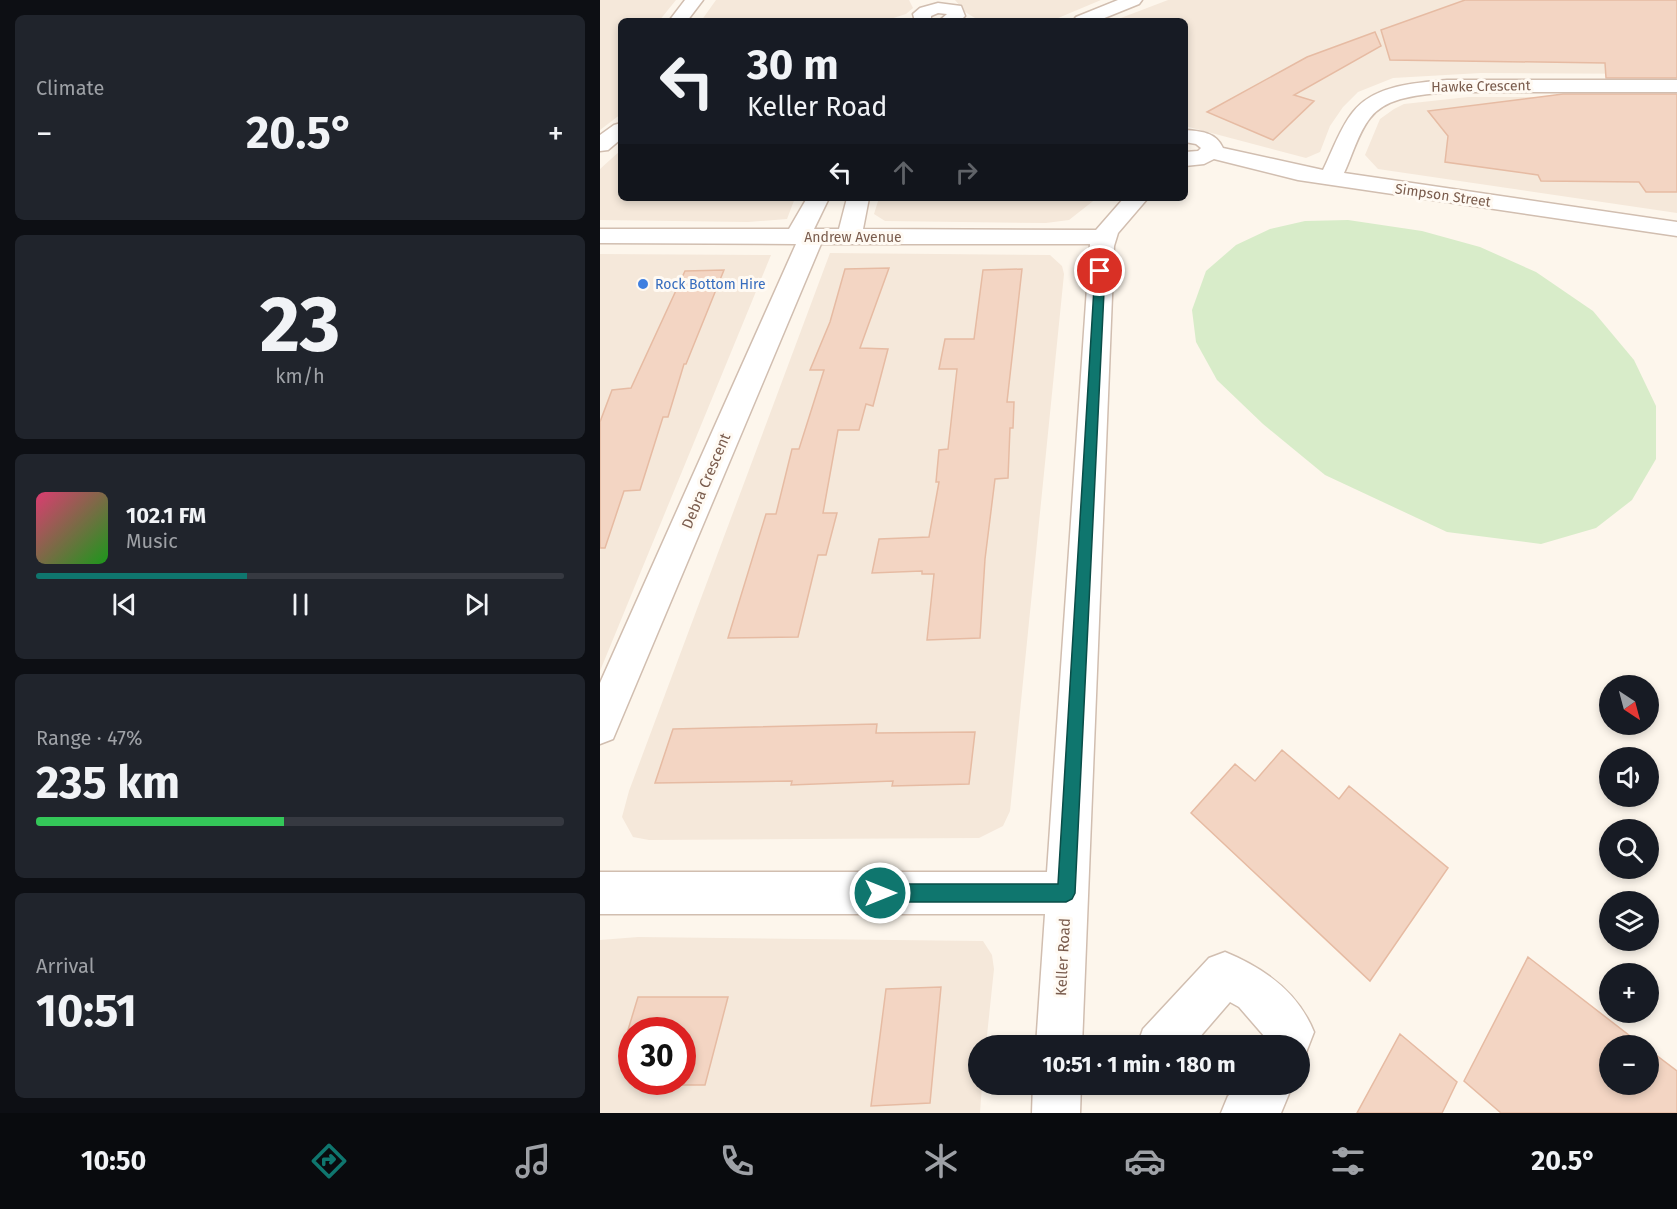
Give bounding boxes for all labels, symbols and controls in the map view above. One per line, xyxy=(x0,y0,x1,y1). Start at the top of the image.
text: 30 m xyxy=(747,40,839,90)
icon: left xyxy=(648,42,726,120)
text: Climate xyxy=(36,76,104,100)
street label: Hawke Crescent xyxy=(1431,77,1532,96)
text: Keller Road xyxy=(747,91,887,123)
text: 20.5° xyxy=(246,106,354,160)
text: − xyxy=(36,114,53,154)
text: + xyxy=(548,114,564,154)
icon: left xyxy=(824,156,857,189)
icon: ahead xyxy=(887,156,920,189)
icon: right xyxy=(950,156,983,189)
street label: Simpson Street xyxy=(1394,180,1493,211)
street label: Andrew Avenue xyxy=(804,229,902,246)
pin xyxy=(1074,245,1125,296)
icon: arrive xyxy=(1083,254,1116,287)
place label: Rock Bottom Hire xyxy=(655,276,766,293)
marker: Rock Bottom Hire xyxy=(636,277,650,291)
text: 23 xyxy=(260,278,340,372)
text: km/h xyxy=(275,364,325,388)
street label: Debra Crescent xyxy=(678,430,734,532)
text: 102.1 FM xyxy=(126,502,206,529)
text: Music xyxy=(126,529,178,553)
icon: previous xyxy=(108,588,141,621)
icon: pause xyxy=(284,588,317,621)
icon: next xyxy=(460,588,493,621)
north arrow xyxy=(1599,675,1659,735)
map controls xyxy=(1599,675,1659,1095)
text: Range · 47% xyxy=(36,726,143,750)
button: sound xyxy=(1599,747,1659,807)
text: 235 km xyxy=(36,756,180,810)
button: search xyxy=(1599,819,1659,879)
position arrow xyxy=(848,861,912,925)
button: layers xyxy=(1599,891,1659,951)
street label: Keller Road xyxy=(1052,918,1074,996)
text: Arrival xyxy=(36,954,95,978)
button: + xyxy=(1599,963,1659,1023)
text: 10:51 xyxy=(36,984,137,1038)
speed limit sign: 30 xyxy=(618,1017,696,1095)
button: − xyxy=(1599,1035,1659,1095)
text: 10:51 · 1 min · 180 m xyxy=(1042,1051,1236,1078)
icon: directions xyxy=(308,1140,350,1182)
icon: music xyxy=(512,1140,554,1182)
icon: phone xyxy=(716,1140,758,1182)
icon: climate xyxy=(920,1140,962,1182)
icon: car xyxy=(1124,1140,1166,1182)
icon: filters xyxy=(1327,1140,1369,1182)
text: 10:50 xyxy=(81,1145,146,1177)
text: 20.5° xyxy=(1531,1145,1596,1177)

